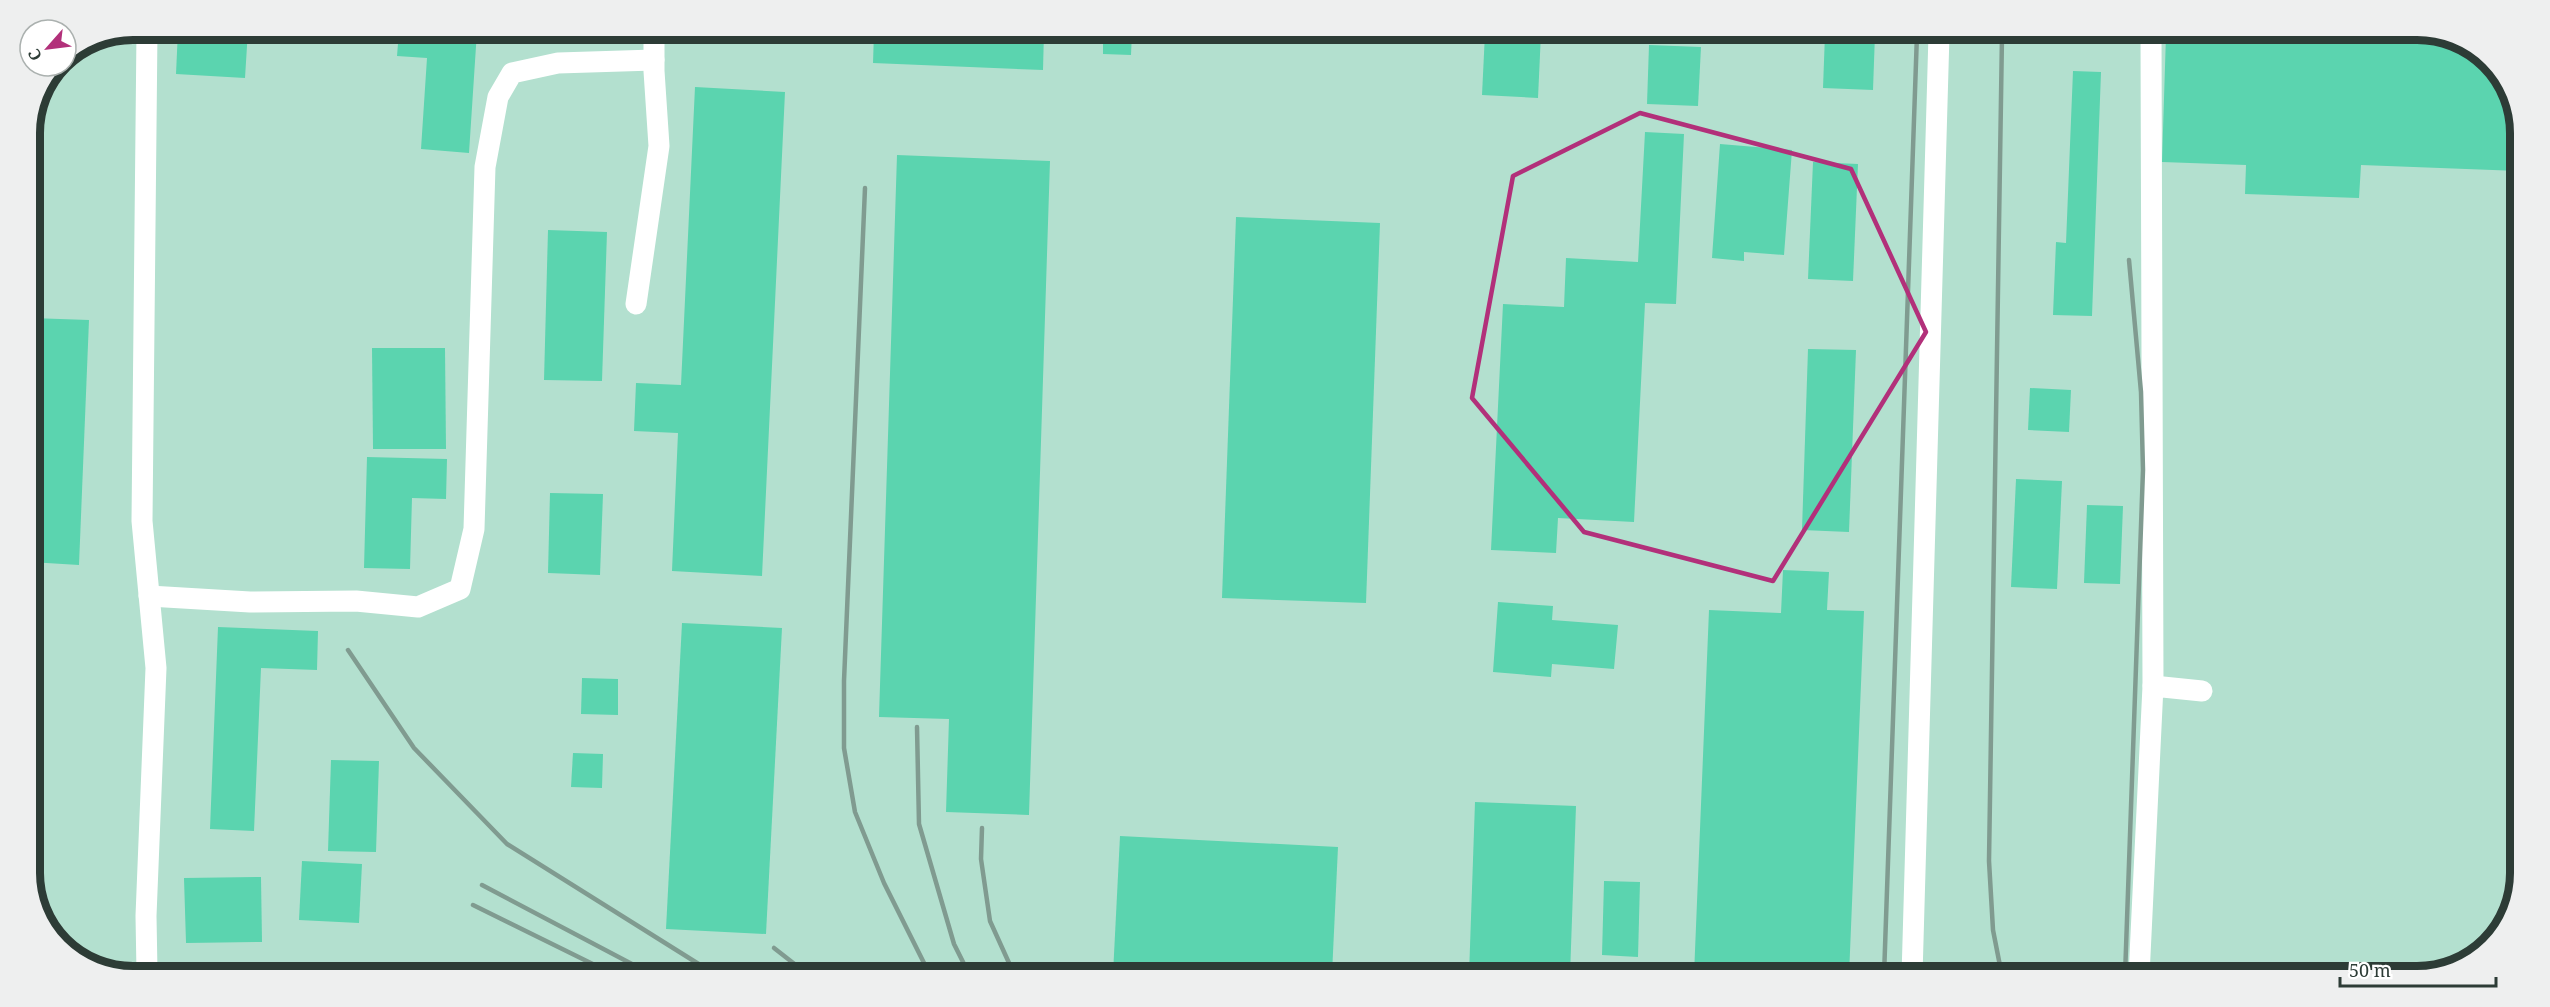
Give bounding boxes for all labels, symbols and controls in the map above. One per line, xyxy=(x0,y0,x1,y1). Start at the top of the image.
north arrow xyxy=(18,18,78,78)
text: С xyxy=(23,45,47,65)
scale bar xyxy=(2340,950,2496,988)
text: 50 m xyxy=(2349,958,2391,982)

